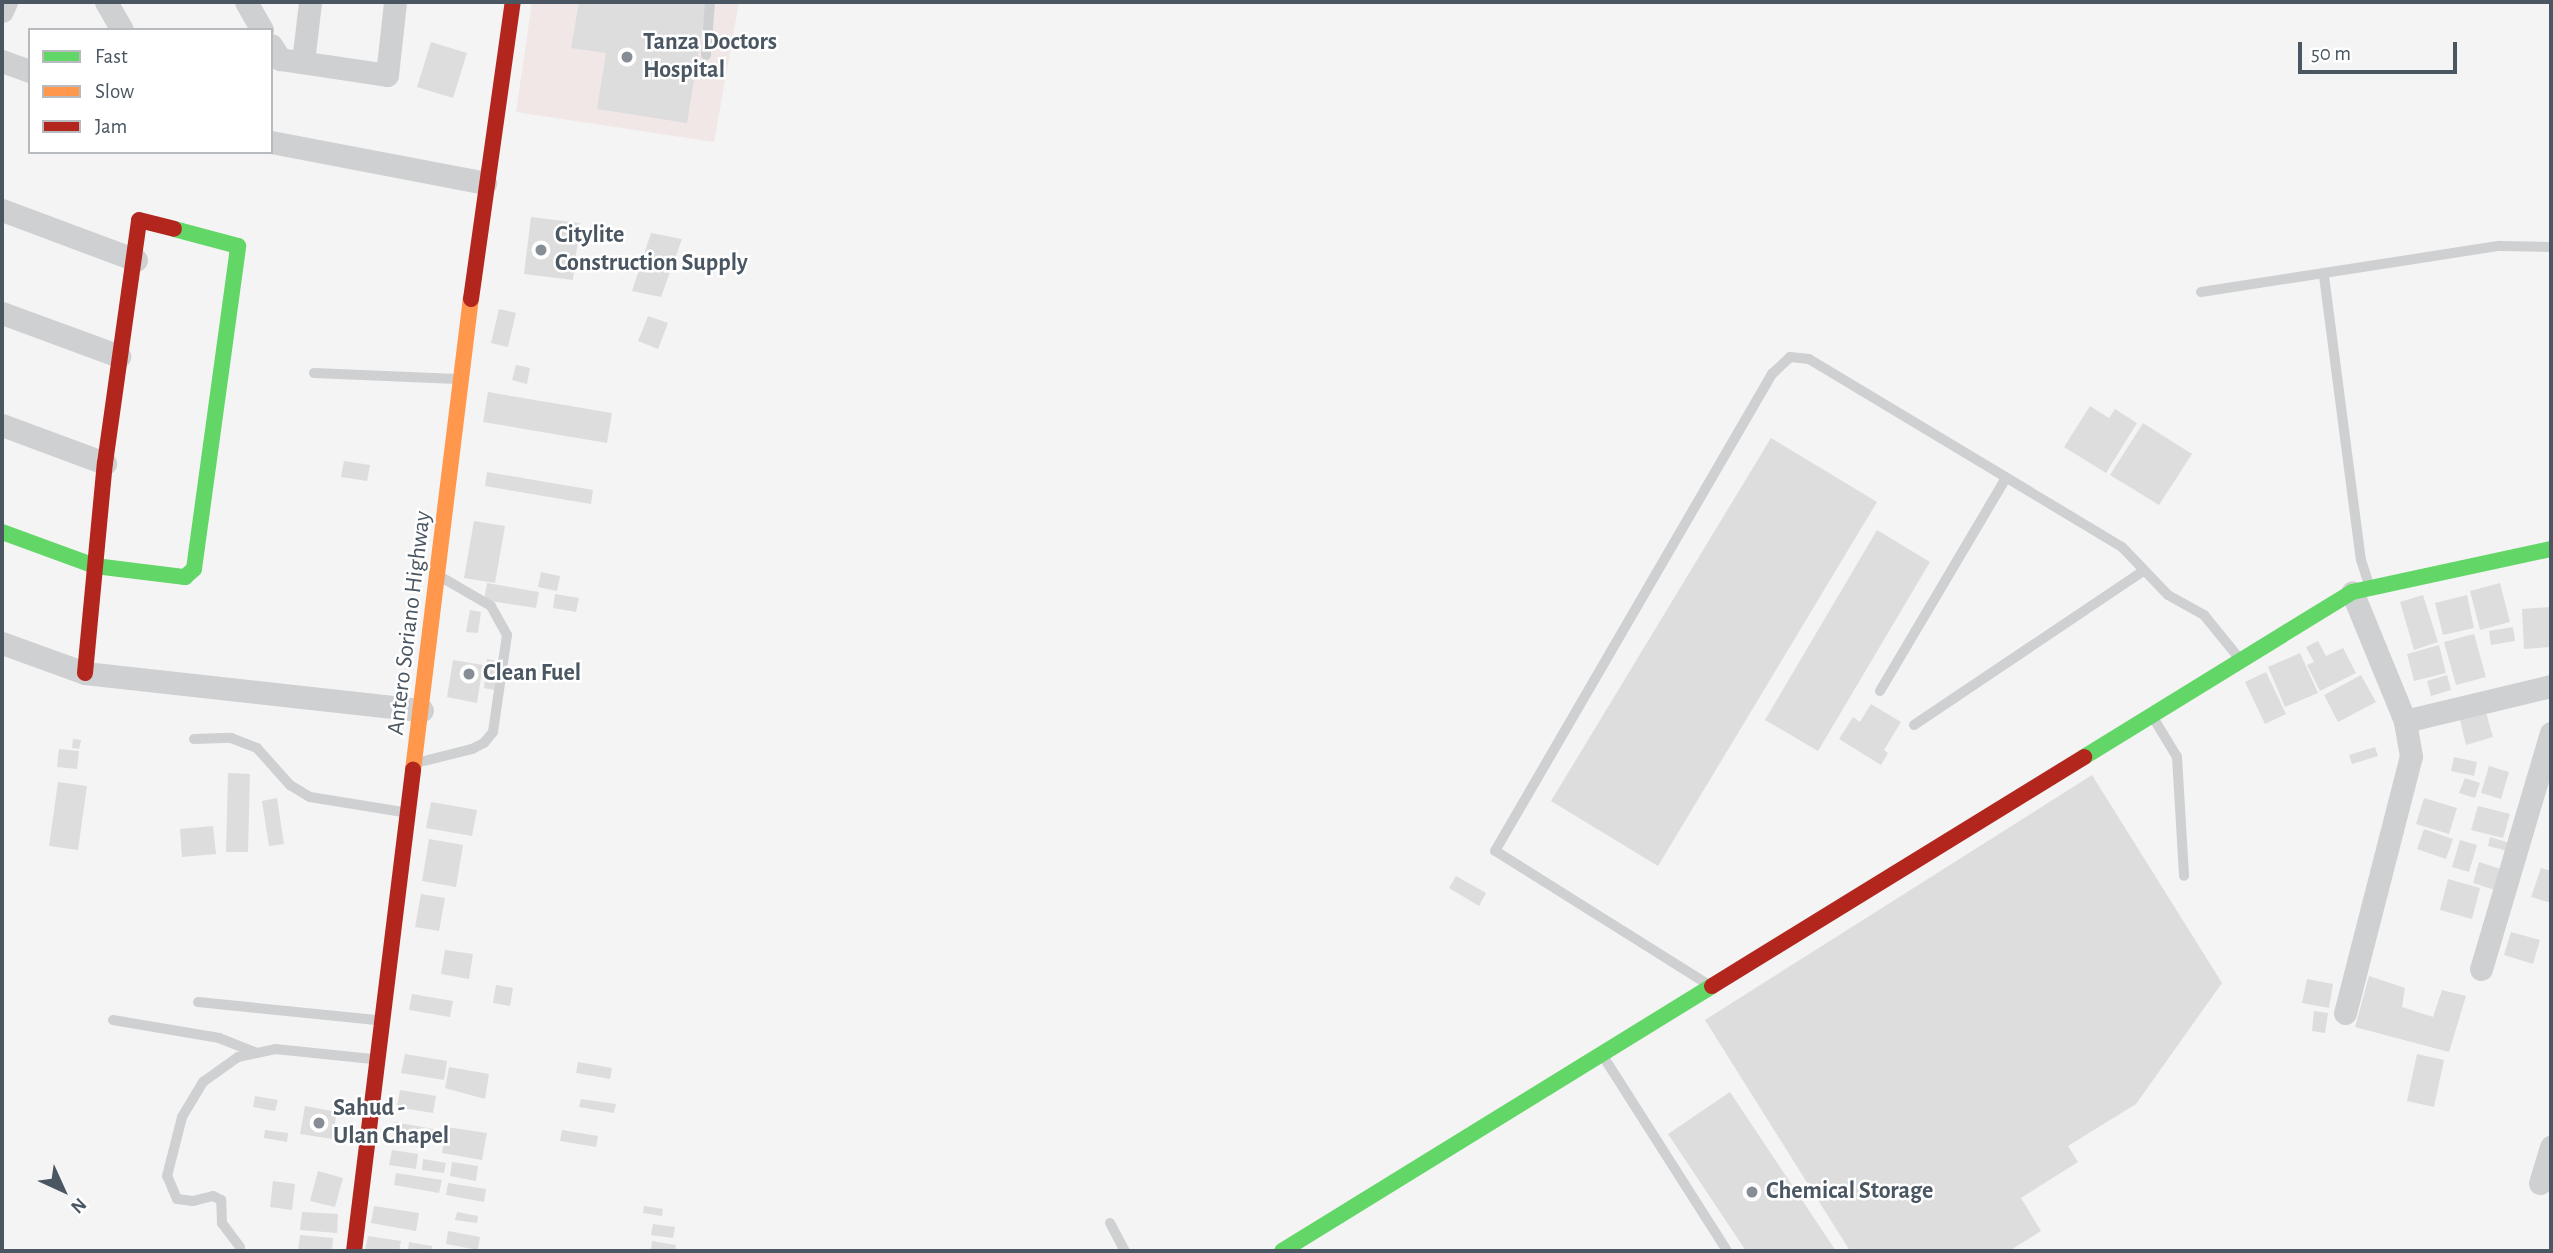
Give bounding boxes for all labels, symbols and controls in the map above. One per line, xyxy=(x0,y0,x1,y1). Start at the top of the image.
legend xyxy=(28,28,273,154)
scale bar xyxy=(2301,28,2460,72)
place label: Tanza Doctors Hospital xyxy=(643,29,777,85)
text: 50 m xyxy=(2311,43,2351,64)
text: Fast xyxy=(95,46,128,67)
marker: Tanza Doctors Hospital xyxy=(617,47,637,67)
text: Slow xyxy=(95,81,134,102)
text: Jam xyxy=(95,116,127,137)
place label: Citylite Construction Supply xyxy=(555,222,748,278)
marker: Citylite Construction Supply xyxy=(533,242,549,258)
street label: Antero Soriano Highway xyxy=(382,509,438,737)
place label: Clean Fuel xyxy=(483,660,581,688)
marker: Clean Fuel xyxy=(461,666,477,682)
place label: Sahud - Ulan Chapel xyxy=(333,1095,449,1151)
marker: Sahud - Ulan Chapel xyxy=(311,1115,327,1131)
north arrow xyxy=(28,1155,98,1225)
place label: Chemical Storage xyxy=(1766,1178,1933,1206)
marker: Chemical Storage xyxy=(1744,1184,1760,1200)
text: N xyxy=(67,1194,90,1217)

